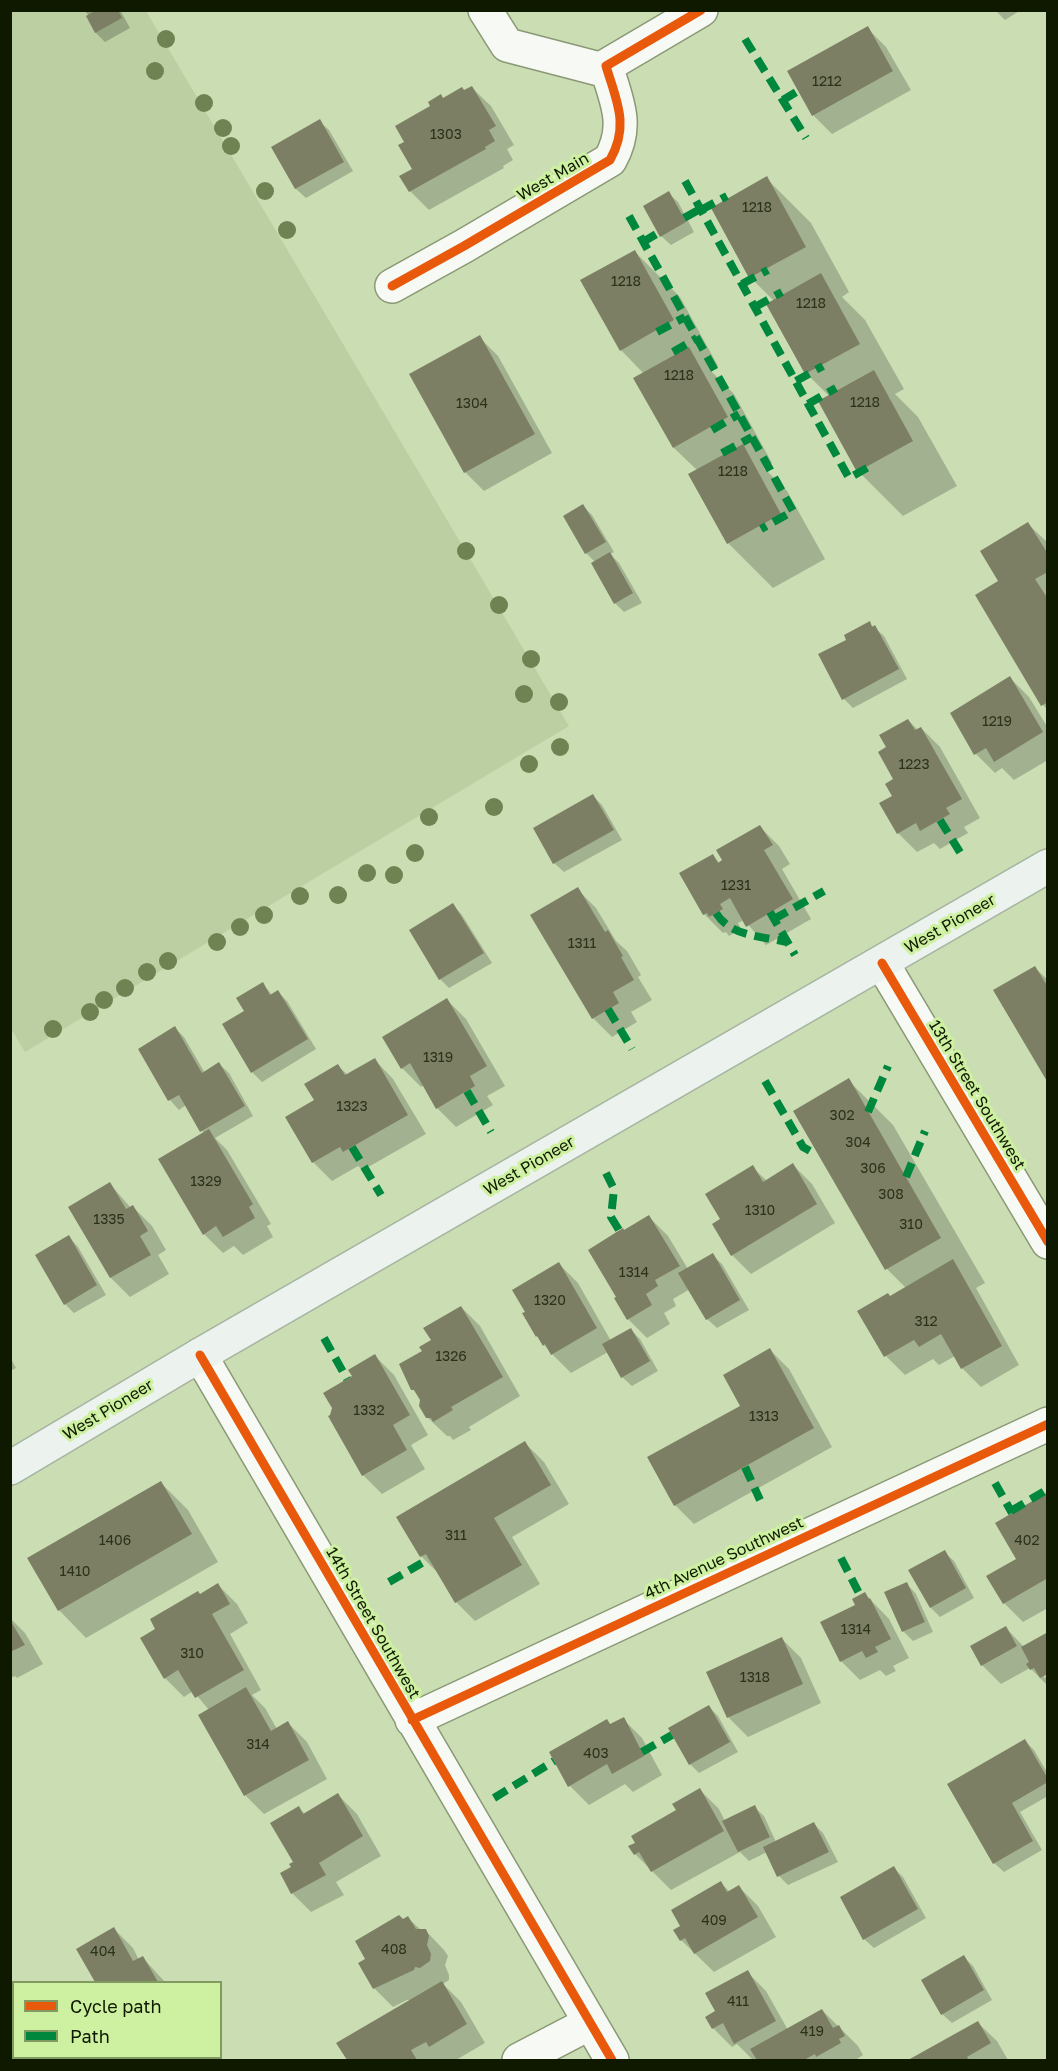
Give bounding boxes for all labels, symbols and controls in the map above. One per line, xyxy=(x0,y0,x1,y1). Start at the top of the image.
house number: 1212 xyxy=(812,74,842,90)
house number: 1303 xyxy=(430,127,462,143)
street label: West Main xyxy=(514,149,592,205)
house number: 1218 xyxy=(742,200,772,216)
house number: 1218 xyxy=(611,274,641,290)
house number: 1218 xyxy=(796,296,826,312)
house number: 1218 xyxy=(664,368,694,384)
house number: 1218 xyxy=(850,395,880,411)
house number: 1304 xyxy=(456,396,488,412)
house number: 1218 xyxy=(718,464,748,480)
house number: 1219 xyxy=(982,714,1012,730)
house number: 1223 xyxy=(898,757,930,773)
house number: 1231 xyxy=(721,878,751,894)
street label: West Pioneer xyxy=(901,890,999,958)
house number: 1311 xyxy=(568,936,596,952)
street label: 13th Street Southwest xyxy=(925,1017,1029,1173)
house number: 1319 xyxy=(423,1050,453,1066)
house number: 1323 xyxy=(336,1099,368,1115)
house number: 302 xyxy=(830,1108,854,1124)
street label: West Pioneer xyxy=(480,1132,578,1200)
house number: 304 xyxy=(845,1135,871,1151)
house number: 306 xyxy=(860,1161,886,1177)
house number: 1329 xyxy=(190,1174,222,1190)
house number: 308 xyxy=(878,1187,904,1203)
house number: 1310 xyxy=(745,1203,775,1219)
house number: 1335 xyxy=(93,1212,125,1228)
house number: 310 xyxy=(899,1217,923,1233)
house number: 1314 xyxy=(619,1265,649,1281)
house number: 1320 xyxy=(534,1293,566,1309)
house number: 312 xyxy=(914,1314,938,1330)
house number: 1326 xyxy=(435,1349,467,1365)
street label: West Pioneer xyxy=(59,1376,157,1444)
house number: 1332 xyxy=(353,1403,385,1419)
house number: 1313 xyxy=(749,1409,779,1425)
street label: 4th Avenue Southwest xyxy=(642,1513,806,1603)
house number: 311 xyxy=(445,1528,467,1544)
house number: 1406 xyxy=(99,1533,131,1549)
house number: 402 xyxy=(1014,1533,1040,1549)
street label: 14th Street Southwest xyxy=(322,1544,424,1702)
house number: 1410 xyxy=(60,1564,90,1580)
house number: 1314 xyxy=(841,1622,871,1638)
house number: 310 xyxy=(180,1646,204,1662)
house number: 1318 xyxy=(740,1670,770,1686)
house number: 314 xyxy=(246,1737,270,1753)
house number: 403 xyxy=(583,1746,609,1762)
house number: 409 xyxy=(701,1913,727,1929)
house number: 408 xyxy=(381,1942,407,1958)
house number: 404 xyxy=(90,1944,116,1960)
legend xyxy=(12,1981,222,2059)
house number: 411 xyxy=(727,1994,749,2010)
text: Cycle path xyxy=(70,1995,162,2017)
house number: 419 xyxy=(800,2024,824,2040)
text: Path xyxy=(70,2025,110,2047)

